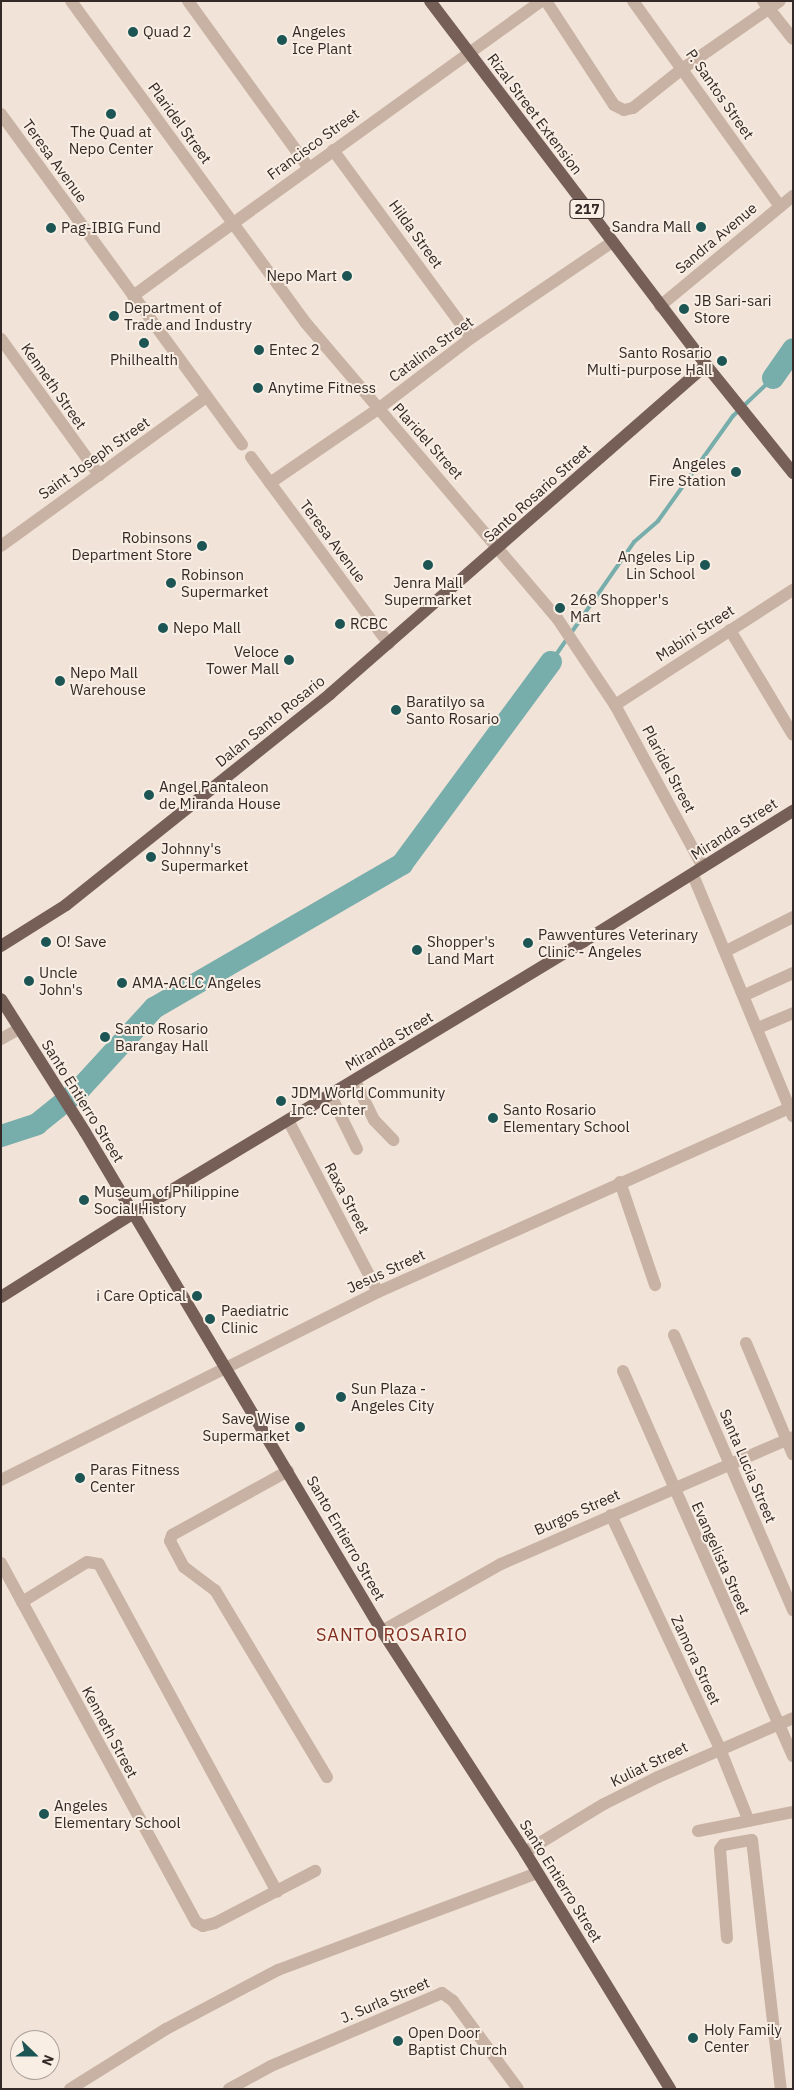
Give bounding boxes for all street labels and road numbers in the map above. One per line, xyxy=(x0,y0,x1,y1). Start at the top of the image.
street label: P. Santos Street xyxy=(682,45,758,143)
street label: Rizal Street Extension xyxy=(484,50,586,178)
street label: Plaridel Street xyxy=(144,79,216,167)
street label: Francisco Street xyxy=(264,105,362,183)
street label: Teresa Avenue xyxy=(19,116,91,206)
street label: Hilda Street xyxy=(385,196,447,272)
road number: 217 xyxy=(568,198,606,220)
street label: Sandra Avenue xyxy=(672,199,760,277)
street label: Catalina Street xyxy=(385,312,477,386)
street label: Kenneth Street xyxy=(18,339,90,433)
street label: Plaridel Street xyxy=(389,399,467,483)
street label: Saint Joseph Street xyxy=(35,413,153,503)
street label: Santo Rosario Street xyxy=(480,440,594,546)
street label: Teresa Avenue xyxy=(296,496,370,586)
street label: Mabini Street xyxy=(653,601,737,665)
street label: Dalan Santo Rosario xyxy=(212,671,328,771)
street label: Plaridel Street xyxy=(638,722,700,816)
street label: Miranda Street xyxy=(687,794,781,864)
street label: Miranda Street xyxy=(342,1008,436,1074)
street label: Santo Entierro Street xyxy=(38,1036,128,1166)
street label: Raxa Street xyxy=(321,1159,373,1237)
street label: Jesus Street xyxy=(344,1245,428,1297)
street label: Santa Lucia Street xyxy=(716,1406,780,1526)
street label: Santo Entierro Street xyxy=(303,1472,389,1604)
street label: Burgos Street xyxy=(531,1485,623,1539)
street label: Evangelista Street xyxy=(688,1499,754,1617)
street label: Zamora Street xyxy=(667,1613,725,1707)
street label: Kenneth Street xyxy=(78,1683,142,1781)
street label: Kuliat Street xyxy=(607,1738,691,1790)
street label: Santo Entierro Street xyxy=(516,1816,606,1946)
street label: J. Surla Street xyxy=(338,1973,432,2027)

